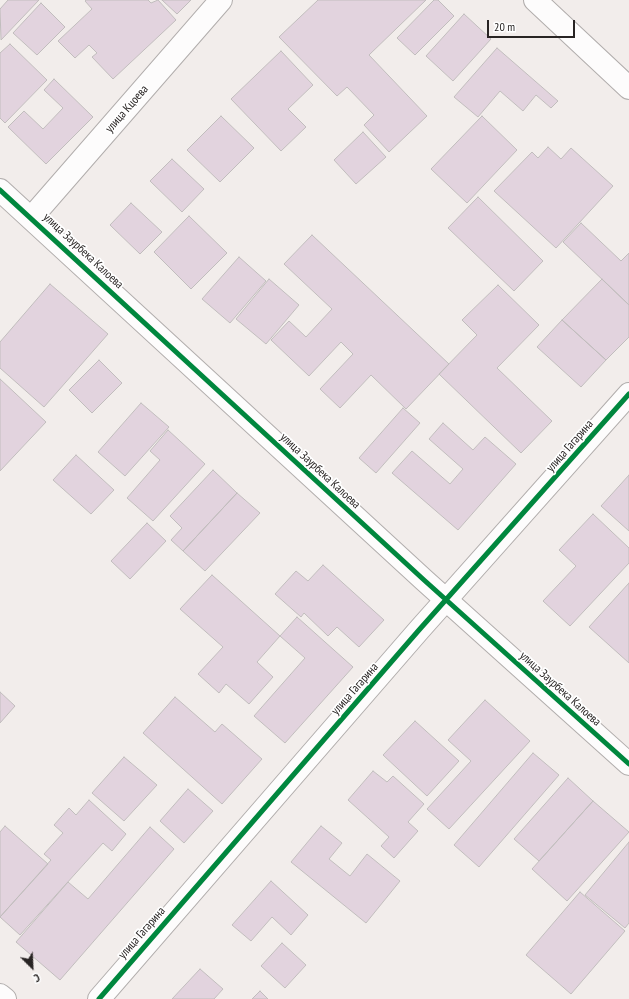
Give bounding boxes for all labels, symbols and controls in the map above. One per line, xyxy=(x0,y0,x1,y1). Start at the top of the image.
scale bar xyxy=(489,12,577,38)
text: 20 m xyxy=(494,19,515,34)
street label: улица Кцоева xyxy=(102,82,152,136)
street label: улица Заурбека Калоева xyxy=(40,210,126,292)
street label: улица Гагарина xyxy=(544,417,596,475)
street label: улица Заурбека Калоева xyxy=(277,430,363,512)
street label: улица Заурбека Калоева xyxy=(516,649,604,729)
street label: улица Гагарина xyxy=(329,660,381,718)
street label: улица Гагарина xyxy=(116,904,168,962)
north arrow xyxy=(12,947,52,987)
text: С xyxy=(32,971,42,985)

